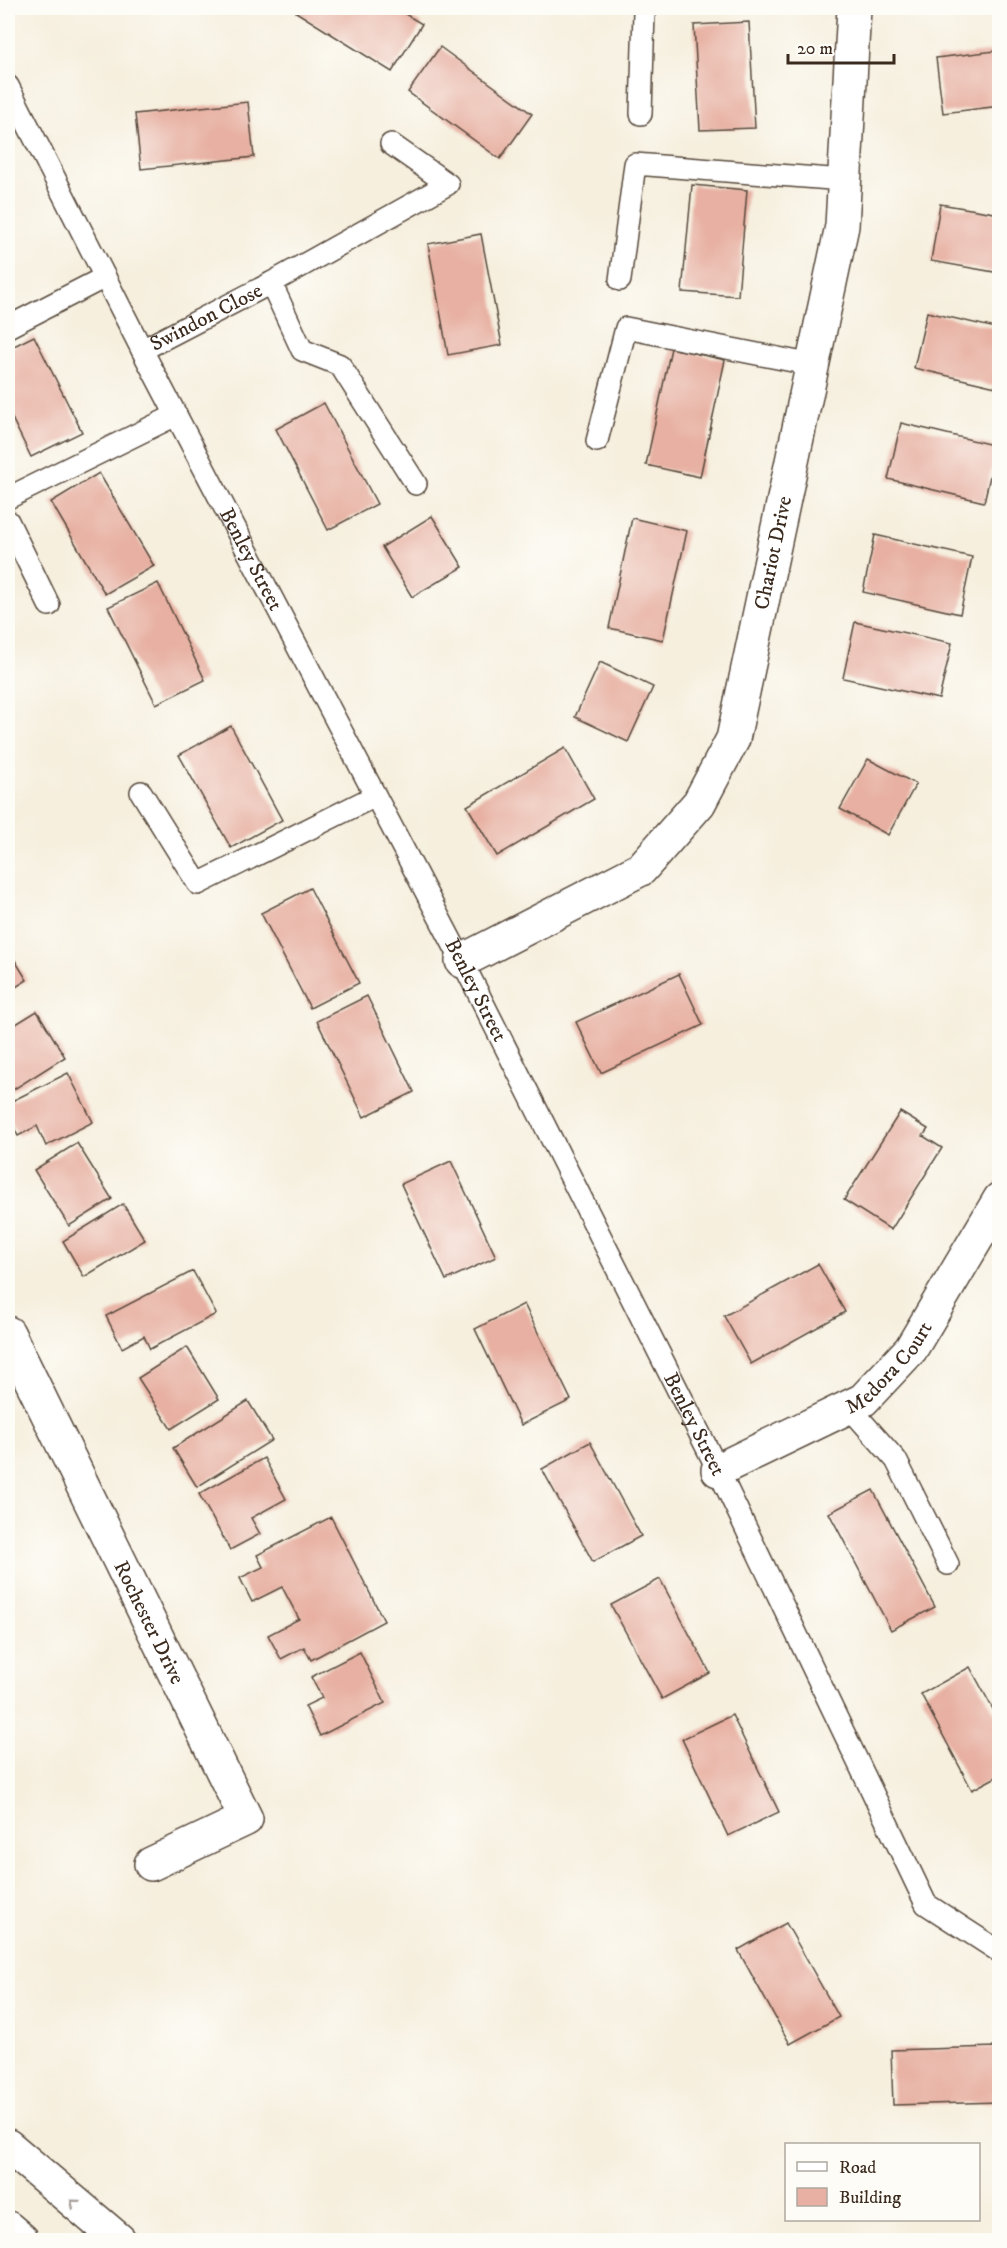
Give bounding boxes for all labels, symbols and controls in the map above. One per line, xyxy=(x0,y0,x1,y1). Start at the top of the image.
scale bar xyxy=(788,27,894,65)
text: 20 m xyxy=(797,38,833,60)
street label: Swindon Close xyxy=(146,278,267,358)
street label: Chariot Drive xyxy=(749,494,798,612)
street label: Benley Street xyxy=(213,504,288,615)
street label: Benley Street xyxy=(439,934,513,1046)
street label: Medora Court xyxy=(841,1317,939,1421)
street label: Benley Street xyxy=(657,1368,731,1480)
street label: Rochester Drive xyxy=(107,1557,190,1689)
legend xyxy=(785,2143,980,2221)
text: Road xyxy=(839,2157,876,2179)
text: Building xyxy=(839,2187,901,2209)
one-way arrow xyxy=(70,2199,81,2210)

